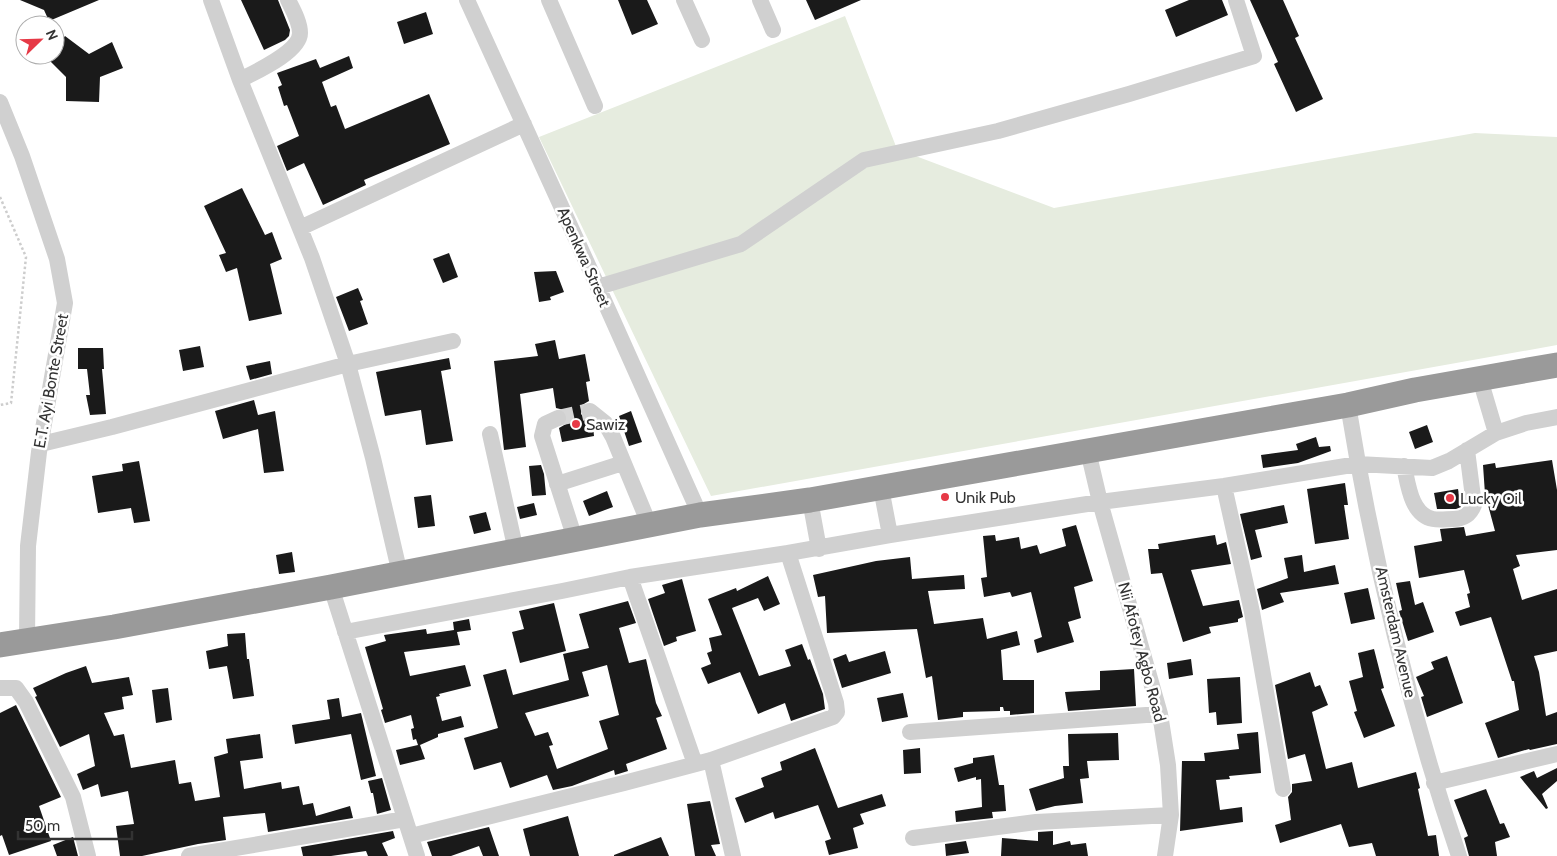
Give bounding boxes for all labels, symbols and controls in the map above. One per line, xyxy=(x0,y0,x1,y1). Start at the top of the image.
north arrow xyxy=(15,15,65,65)
text: N xyxy=(42,27,62,43)
street label: Apenkwa Street xyxy=(554,204,615,310)
street label: E.T. Ayi Bonte Street xyxy=(30,312,72,450)
place label: Sawiz xyxy=(586,415,626,434)
marker: Sawiz xyxy=(570,418,582,430)
place label: Unik Pub xyxy=(955,488,1016,507)
place label: Lucky Oil xyxy=(1460,489,1522,508)
marker: Unik Pub xyxy=(939,491,951,503)
marker: Lucky Oil xyxy=(1444,492,1456,504)
street label: Amsterdam Avenue xyxy=(1372,565,1420,699)
street label: Nii Afotey Agbo Road xyxy=(1114,580,1170,724)
scale bar xyxy=(18,808,131,840)
text: 50 m xyxy=(25,817,60,835)

